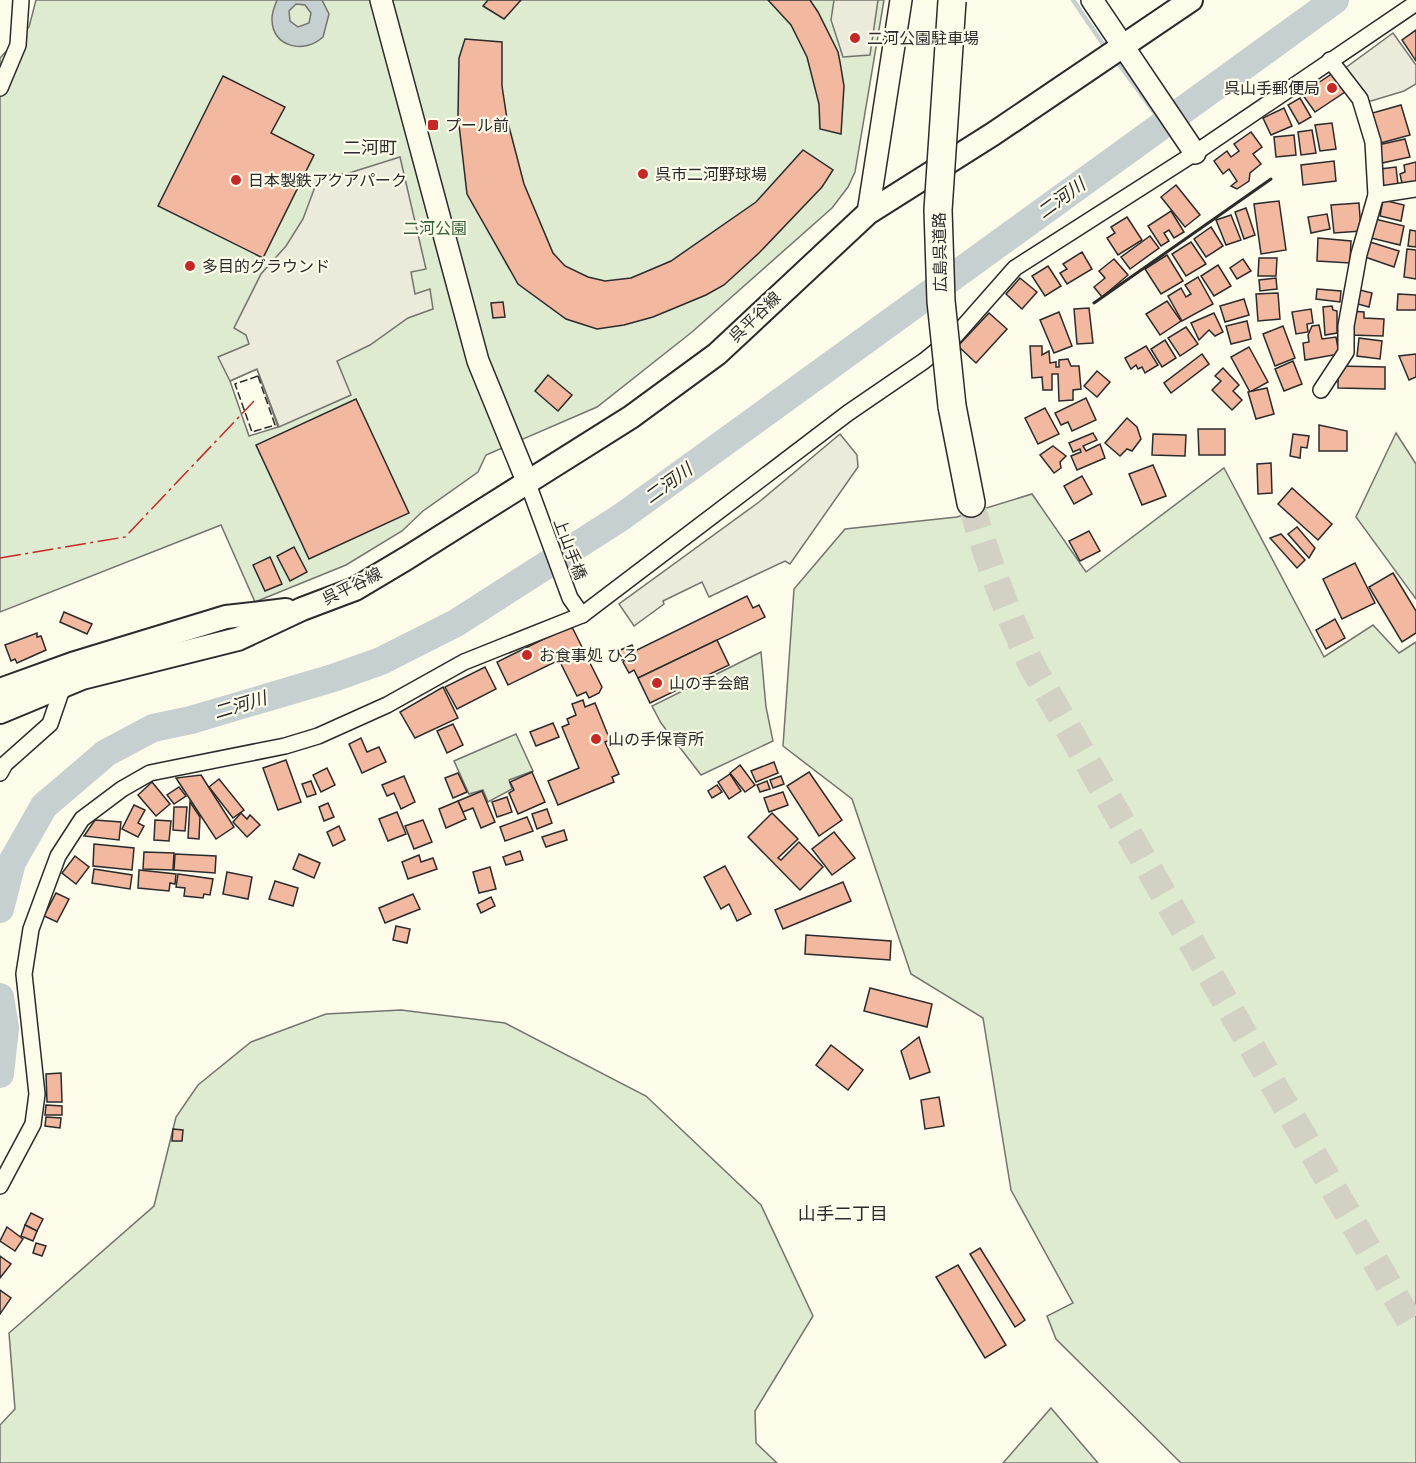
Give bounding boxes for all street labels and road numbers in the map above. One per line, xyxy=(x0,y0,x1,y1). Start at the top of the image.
street label: 広島呉道路 xyxy=(930,212,950,292)
street label: 呉平谷線 xyxy=(725,288,785,346)
street label: 上山手橋 xyxy=(550,516,590,582)
street label: 呉平谷線 xyxy=(319,563,385,609)

